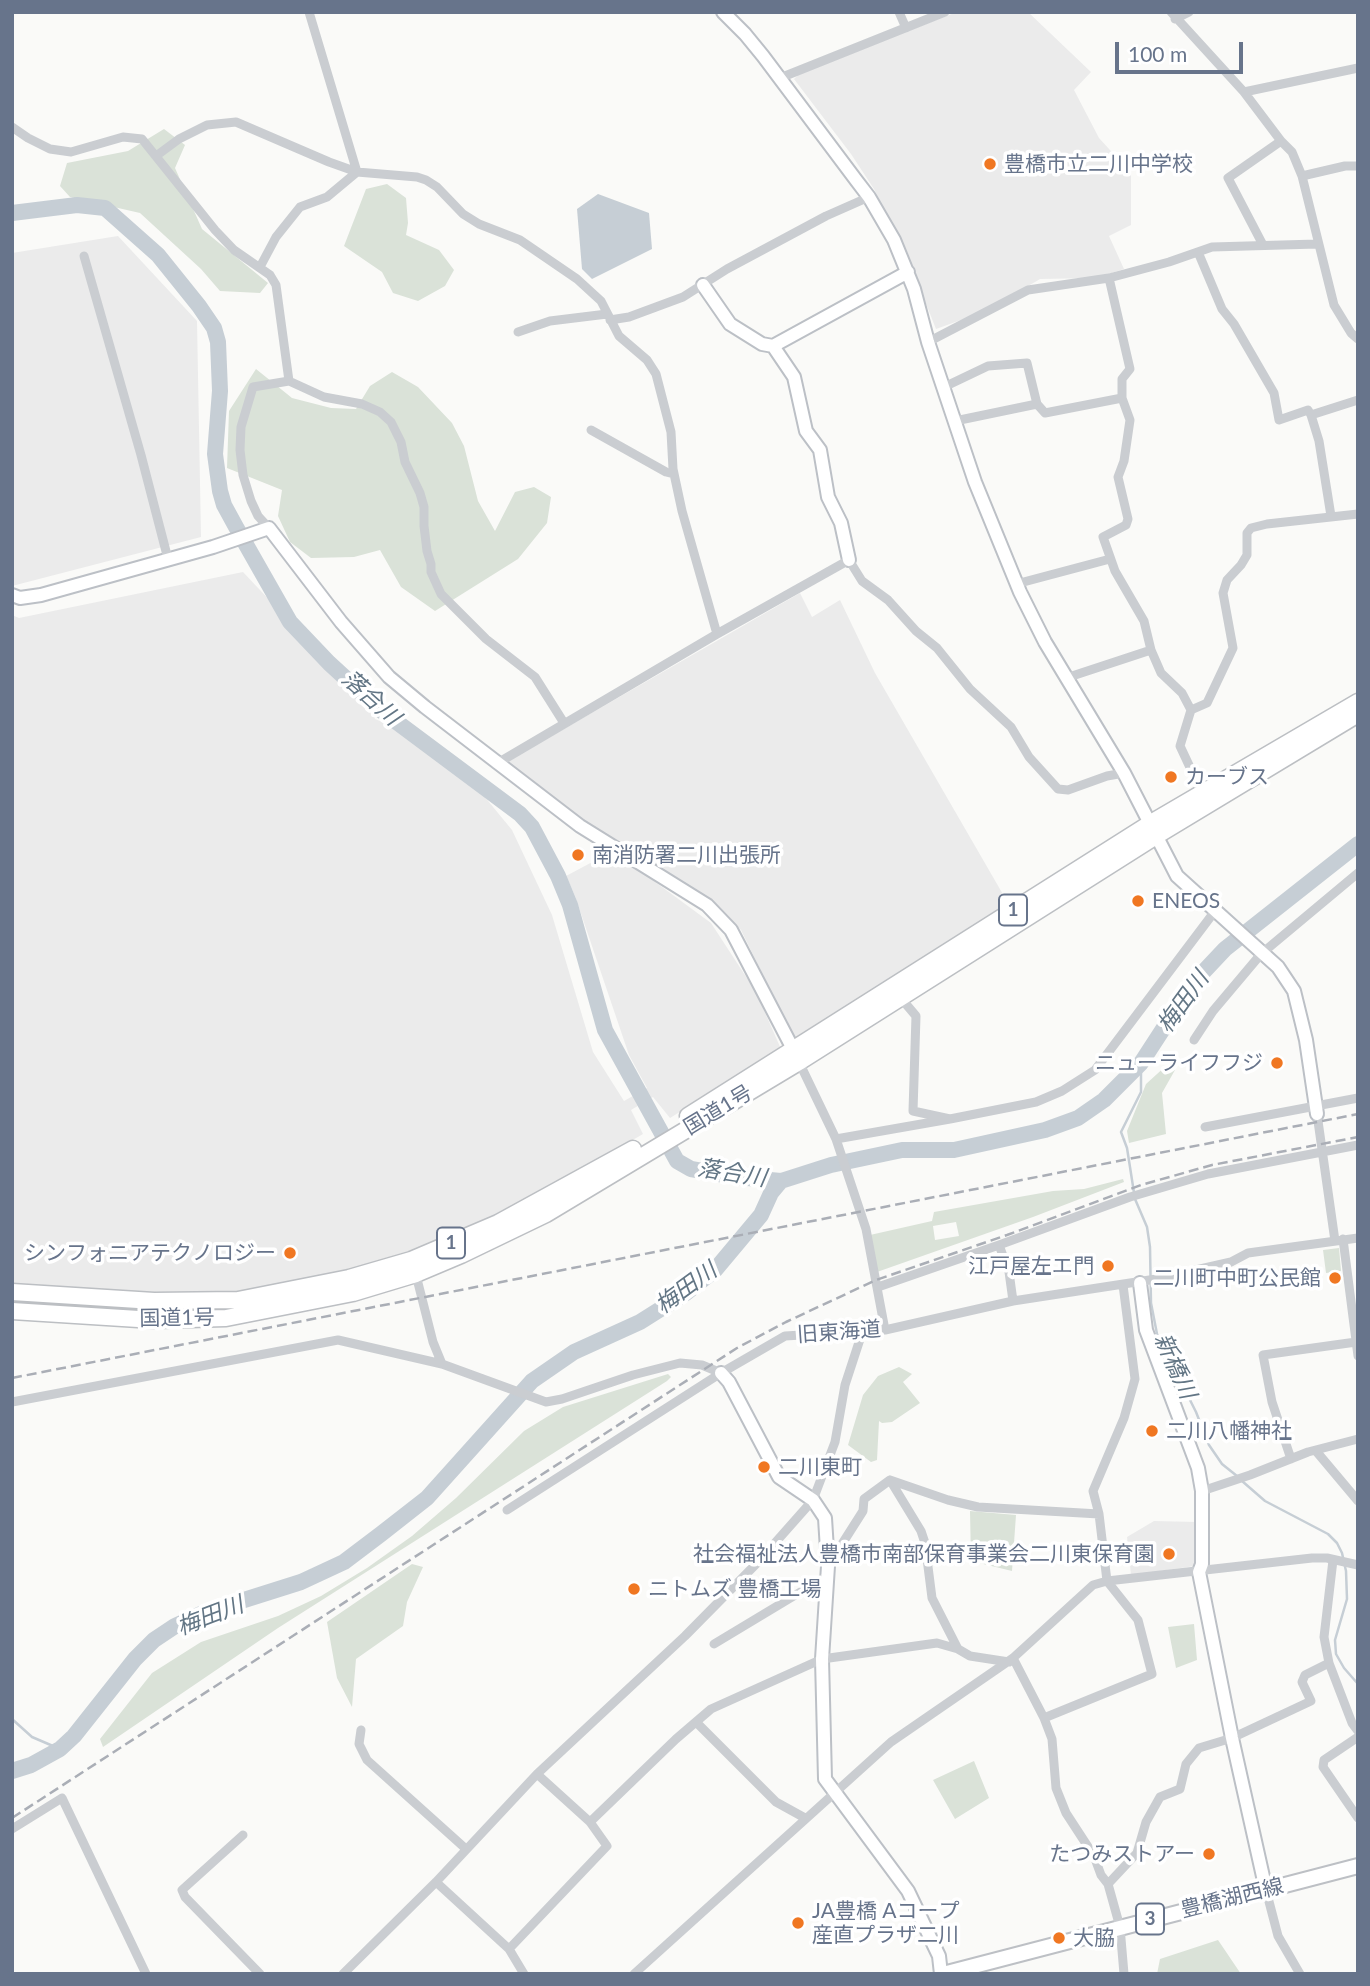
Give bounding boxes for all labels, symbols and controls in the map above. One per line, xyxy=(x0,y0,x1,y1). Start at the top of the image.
scale bar xyxy=(1118,28,1246,72)
text: 100 m xyxy=(1128,41,1187,66)
place label: 豊橋市立二川中学校 xyxy=(1004,151,1193,177)
marker: 豊橋市立二川中学校 xyxy=(982,156,998,172)
water label: 落合川 xyxy=(336,665,406,731)
place label: カーブス xyxy=(1185,764,1269,790)
marker: カーブス xyxy=(1163,769,1179,785)
place label: 南消防署二川出張所 xyxy=(592,842,781,868)
marker: 南消防署二川出張所 xyxy=(570,847,586,863)
place label: ENEOS xyxy=(1152,888,1220,914)
marker: ENEOS xyxy=(1130,893,1146,909)
road number: 1 xyxy=(999,894,1027,926)
water label: 梅田川 xyxy=(1152,966,1214,1038)
place label: ニューライフフジ xyxy=(1095,1050,1263,1076)
marker: ニューライフフジ xyxy=(1269,1055,1285,1071)
street label: 国道1号 xyxy=(679,1080,757,1140)
water label: 落合川 xyxy=(696,1154,768,1192)
road number: 1 xyxy=(437,1228,465,1259)
place label: シンフォニアテクノロジー xyxy=(24,1240,276,1266)
marker: シンフォニアテクノロジー xyxy=(282,1245,298,1261)
place label: 江戸屋左エ門 xyxy=(968,1253,1094,1279)
water label: 梅田川 xyxy=(650,1257,722,1319)
marker: 江戸屋左エ門 xyxy=(1100,1258,1116,1274)
place label: 二川町中町公民館 xyxy=(1153,1265,1321,1291)
marker: 二川町中町公民館 xyxy=(1327,1270,1343,1286)
street label: 国道1号 xyxy=(139,1305,215,1331)
street label: 旧東海道 xyxy=(796,1317,882,1347)
water label: 新橋川 xyxy=(1148,1329,1202,1403)
place label: 二川八幡神社 xyxy=(1166,1418,1292,1444)
marker: 二川八幡神社 xyxy=(1144,1423,1160,1439)
place label: 二川東町 xyxy=(778,1454,862,1480)
marker: 二川東町 xyxy=(756,1459,772,1475)
place label: 社会福祉法人豊橋市南部保育事業会二川東保育園 xyxy=(693,1541,1155,1567)
marker: 社会福祉法人豊橋市南部保育事業会二川東保育園 xyxy=(1161,1546,1177,1562)
place label: ニトムズ 豊橋工場 xyxy=(648,1576,821,1602)
marker: ニトムズ 豊橋工場 xyxy=(626,1581,642,1597)
water label: 梅田川 xyxy=(173,1591,247,1641)
place label: たつみストアー xyxy=(1049,1841,1195,1867)
marker: たつみストアー xyxy=(1201,1846,1217,1862)
street label: 豊橋湖西線 xyxy=(1178,1873,1286,1923)
place label: JA豊橋 Aコープ 産直プラザ二川 xyxy=(812,1898,959,1948)
road number: 3 xyxy=(1136,1904,1164,1935)
marker: JA豊橋 Aコープ 産直プラザ二川 xyxy=(790,1915,806,1931)
place label: 大脇 xyxy=(1073,1925,1115,1951)
marker: 大脇 xyxy=(1051,1930,1067,1946)

